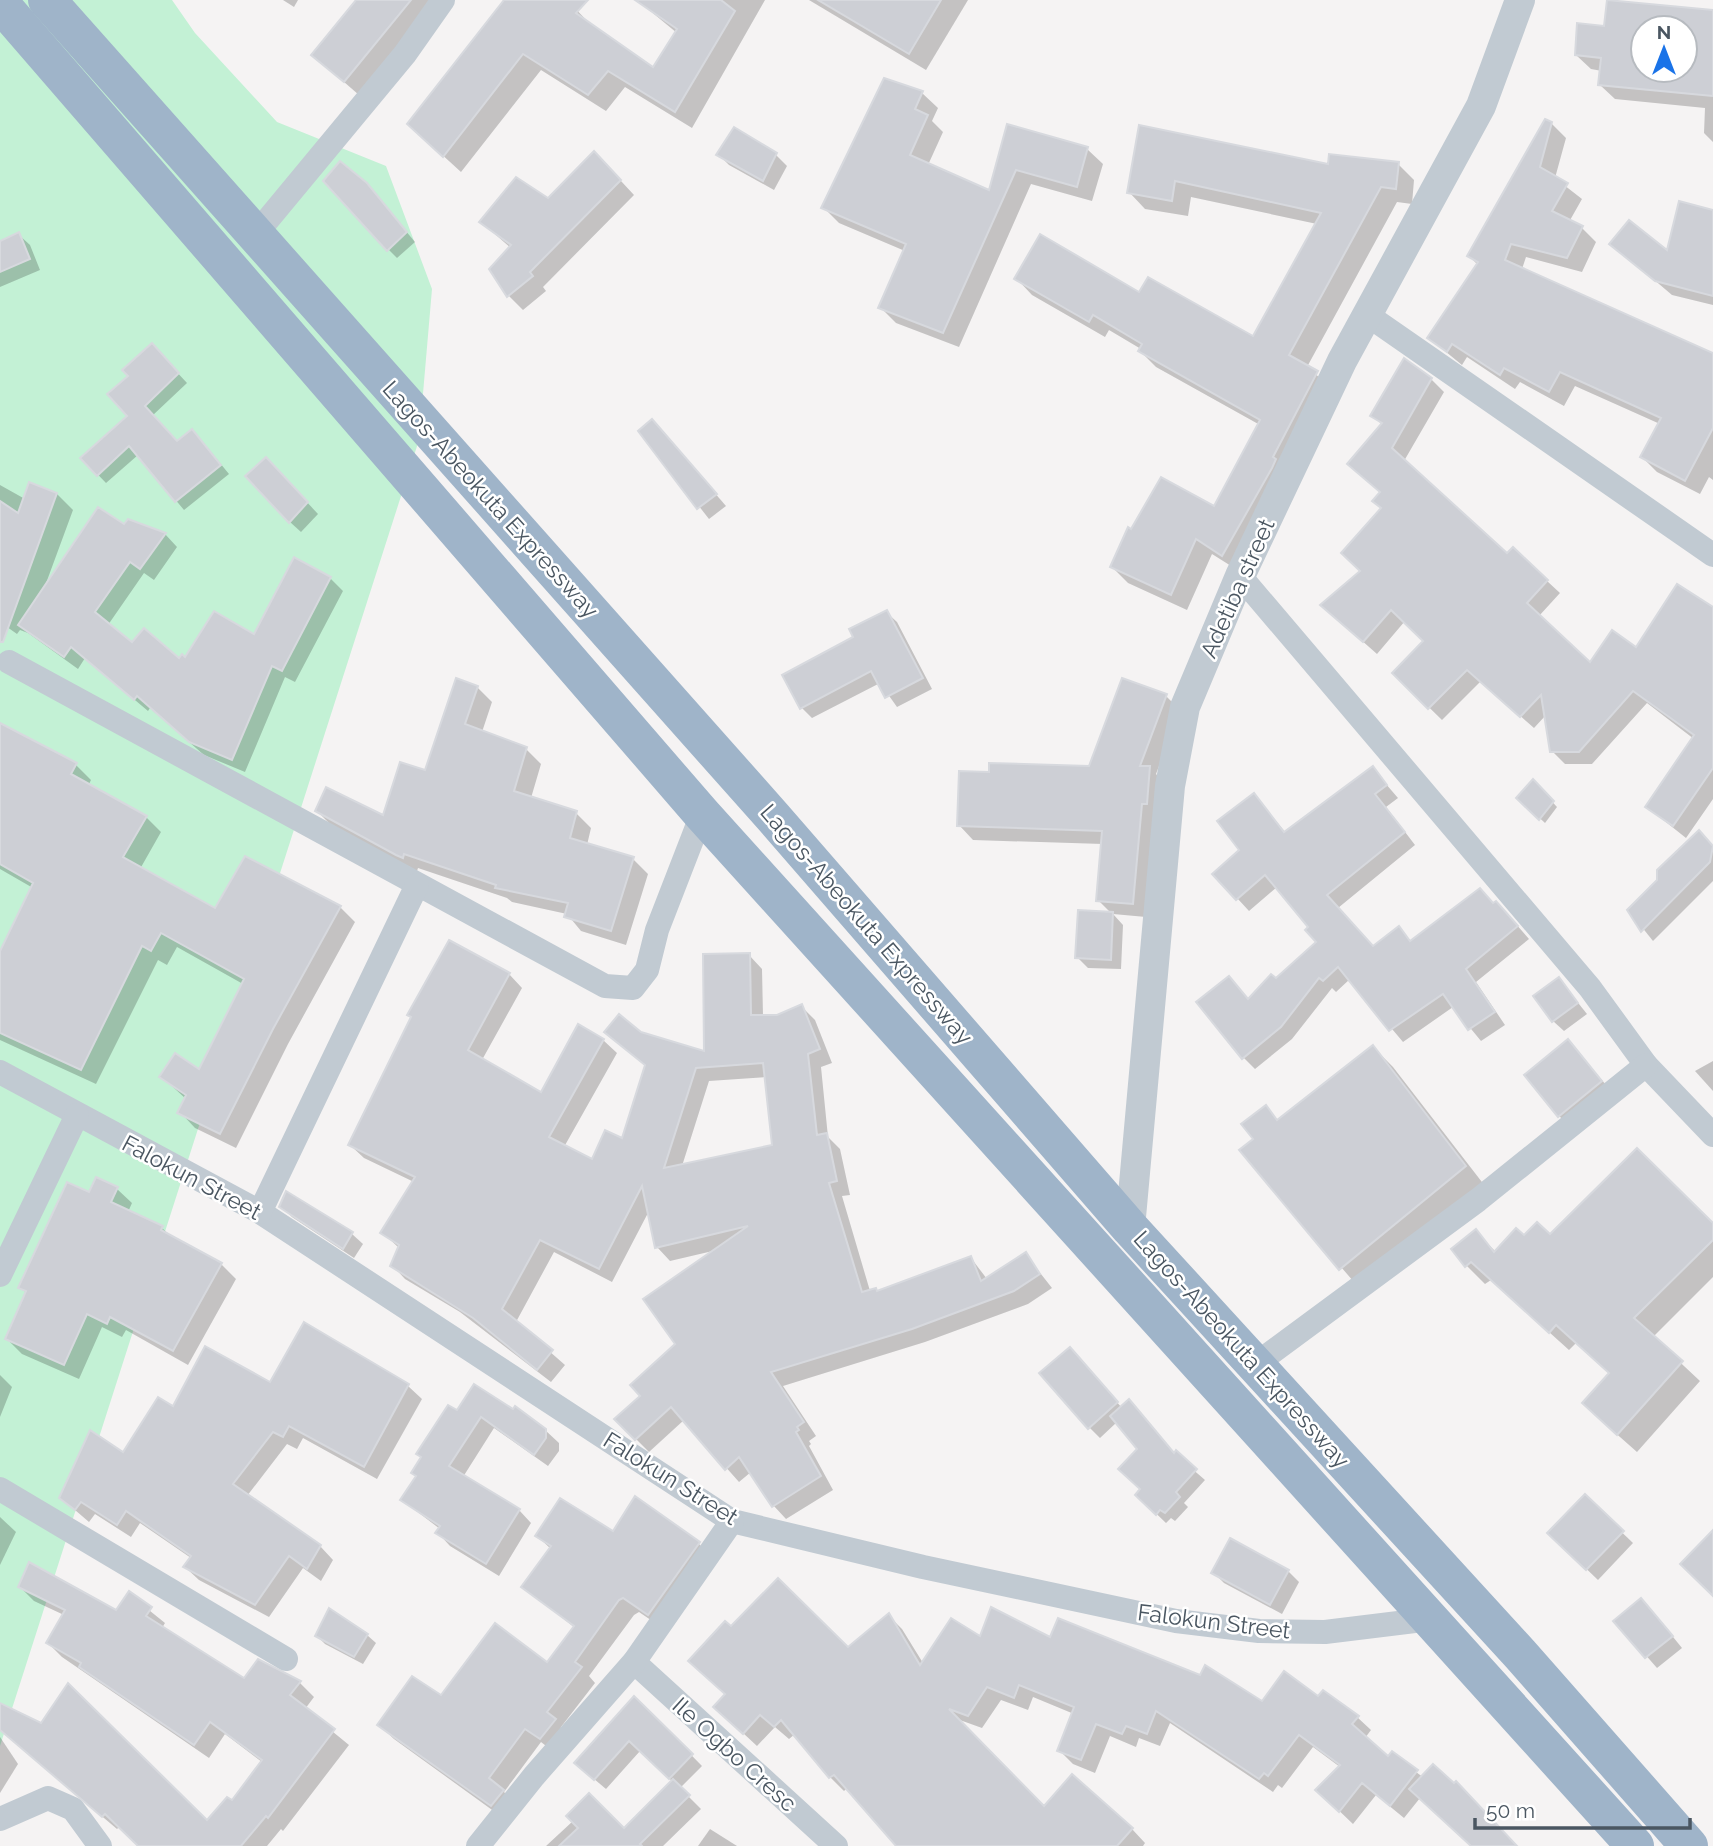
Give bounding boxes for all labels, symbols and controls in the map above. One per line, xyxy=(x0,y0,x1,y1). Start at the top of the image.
north arrow xyxy=(1629,14,1699,84)
text: N xyxy=(1657,21,1671,43)
street label: Lagos-Abeokuta Expressway xyxy=(377,375,605,623)
street label: Adetiba street xyxy=(1194,514,1280,662)
street label: Lagos-Abeokuta Expressway xyxy=(755,798,979,1050)
street label: Falokun Street xyxy=(118,1129,266,1225)
street label: Lagos-Abeokuta Expressway xyxy=(1128,1225,1356,1473)
street label: Falokun Street xyxy=(599,1426,743,1530)
street label: Falokun Street xyxy=(1136,1598,1292,1644)
street label: Ile Ogbo Cresc xyxy=(668,1691,802,1817)
scale bar xyxy=(1475,1786,1690,1830)
text: 50 m xyxy=(1486,1798,1535,1823)

